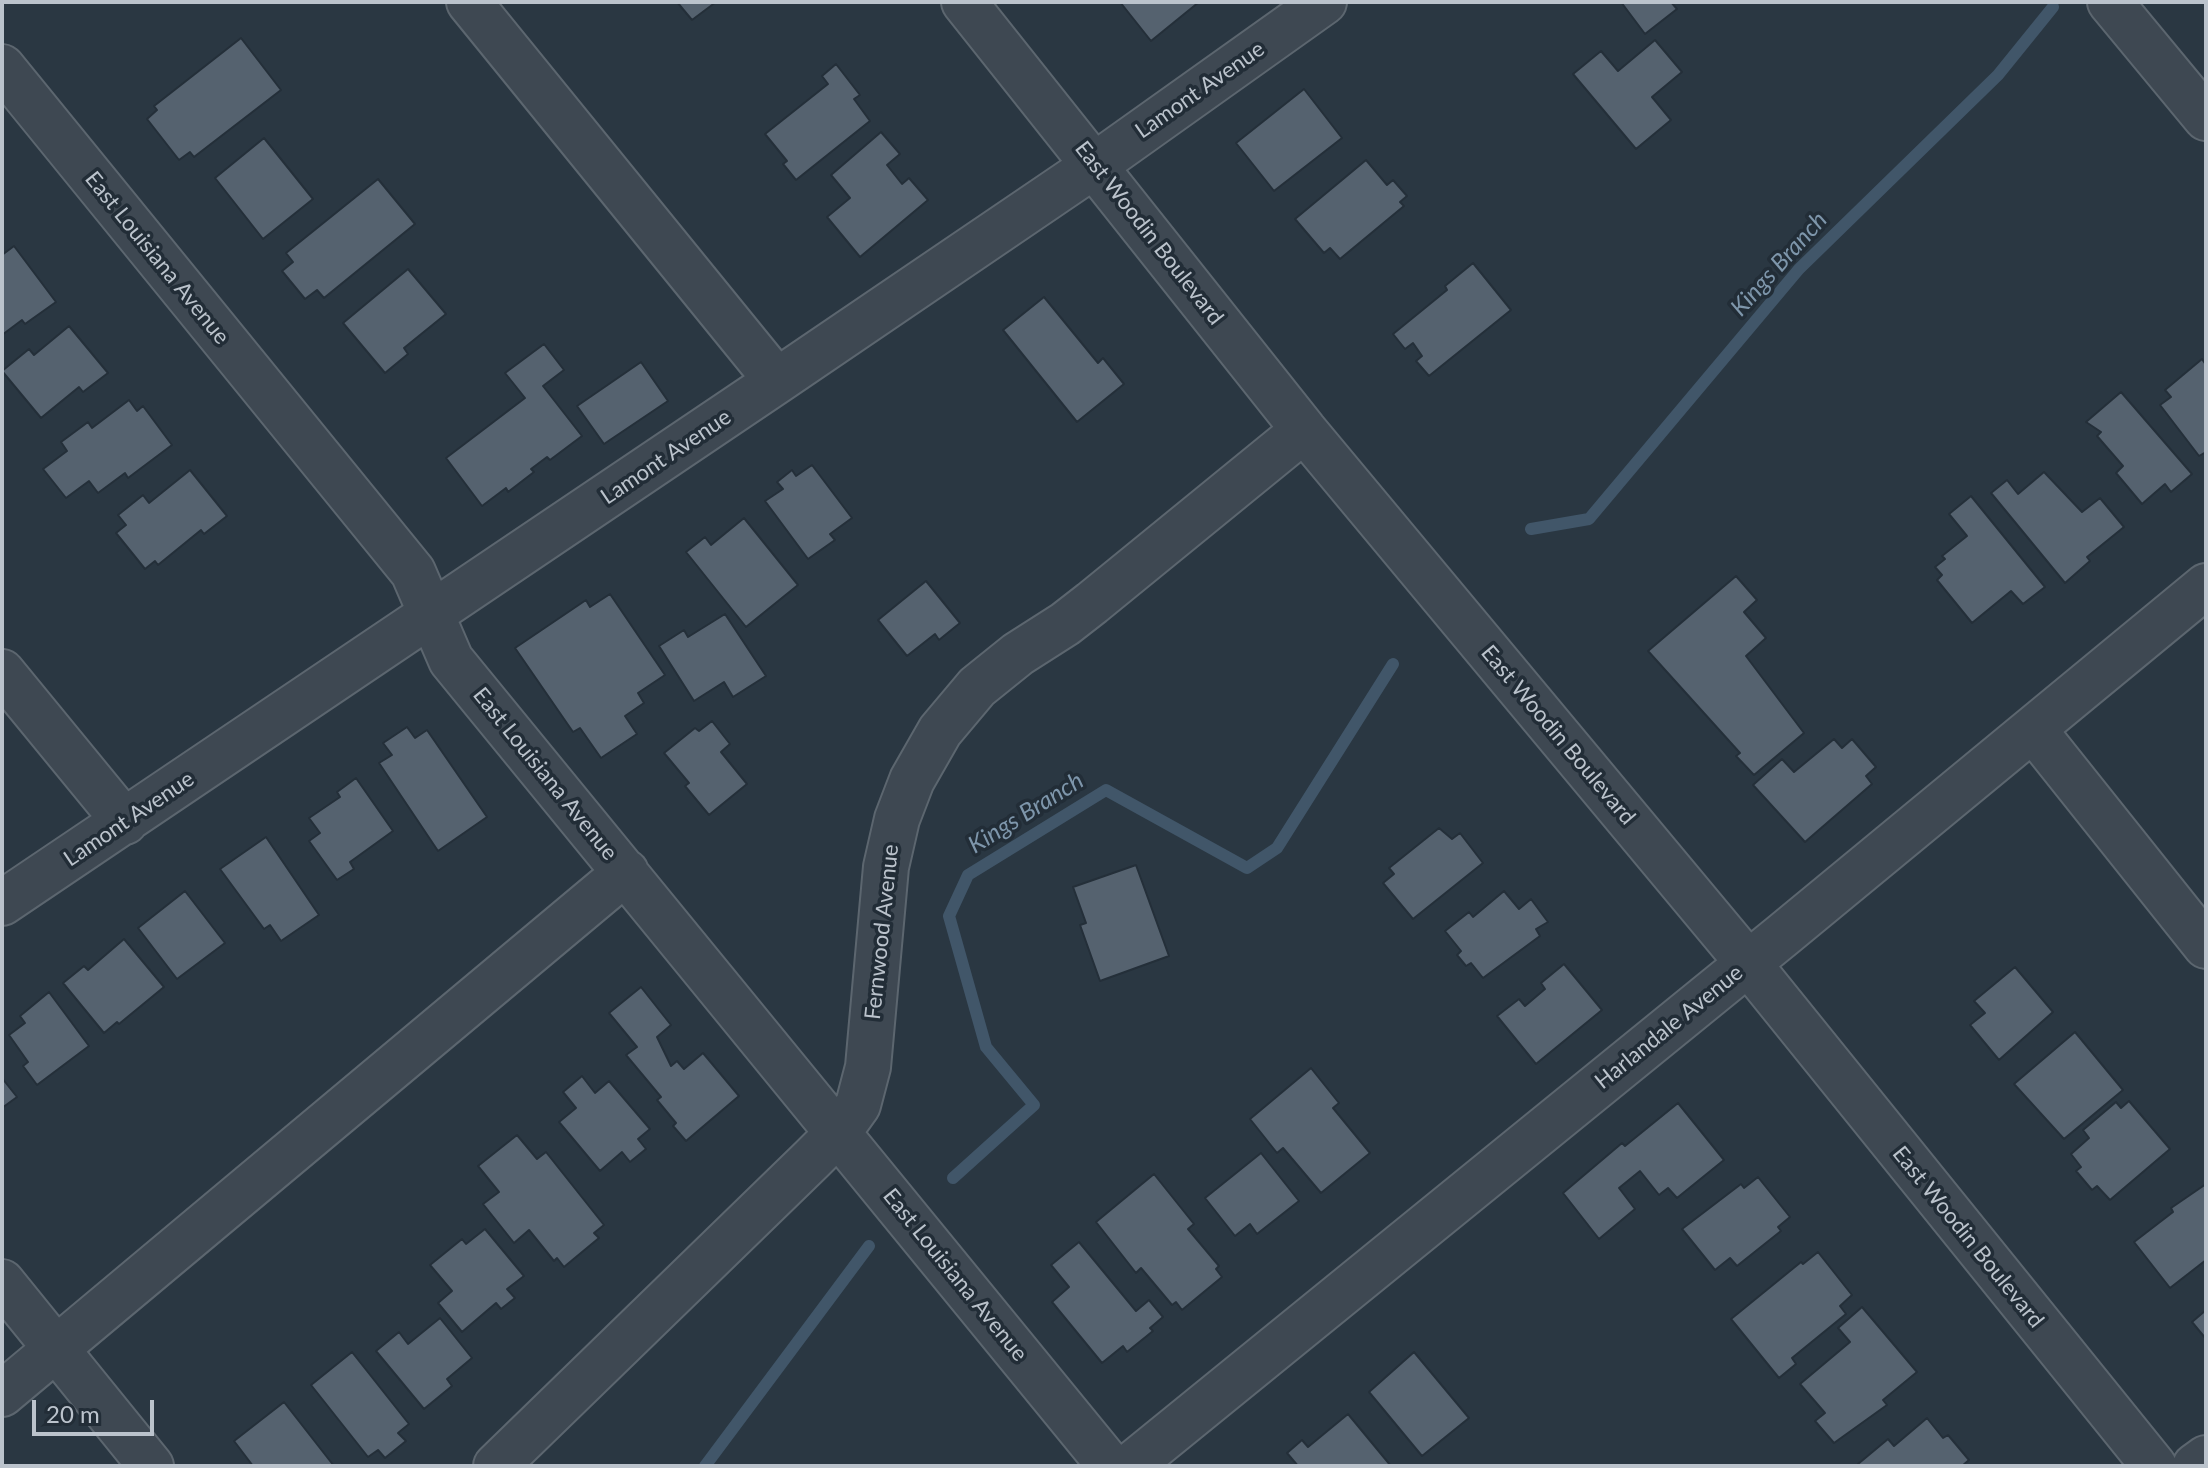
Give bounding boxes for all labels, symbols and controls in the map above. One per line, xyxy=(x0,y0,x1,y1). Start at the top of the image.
street label: Lamont Avenue xyxy=(1130,36,1270,144)
street label: East Woodin Boulevard xyxy=(1069,136,1229,330)
street label: East Louisiana Avenue xyxy=(79,166,235,350)
water label: Kings Branch xyxy=(1725,206,1833,322)
street label: Lamont Avenue xyxy=(596,404,736,510)
street label: East Woodin Boulevard xyxy=(1475,640,1641,830)
street label: East Louisiana Avenue xyxy=(467,682,623,866)
street label: Lamont Avenue xyxy=(59,766,199,872)
water label: Kings Branch xyxy=(963,766,1089,860)
street label: Fernwood Avenue xyxy=(860,843,904,1021)
street label: Harlandale Avenue xyxy=(1590,959,1748,1095)
street label: East Woodin Boulevard xyxy=(1887,1141,2049,1333)
street label: East Louisiana Avenue xyxy=(877,1183,1033,1367)
scale bar xyxy=(36,1384,158,1434)
text: 20 m xyxy=(46,1399,100,1428)

